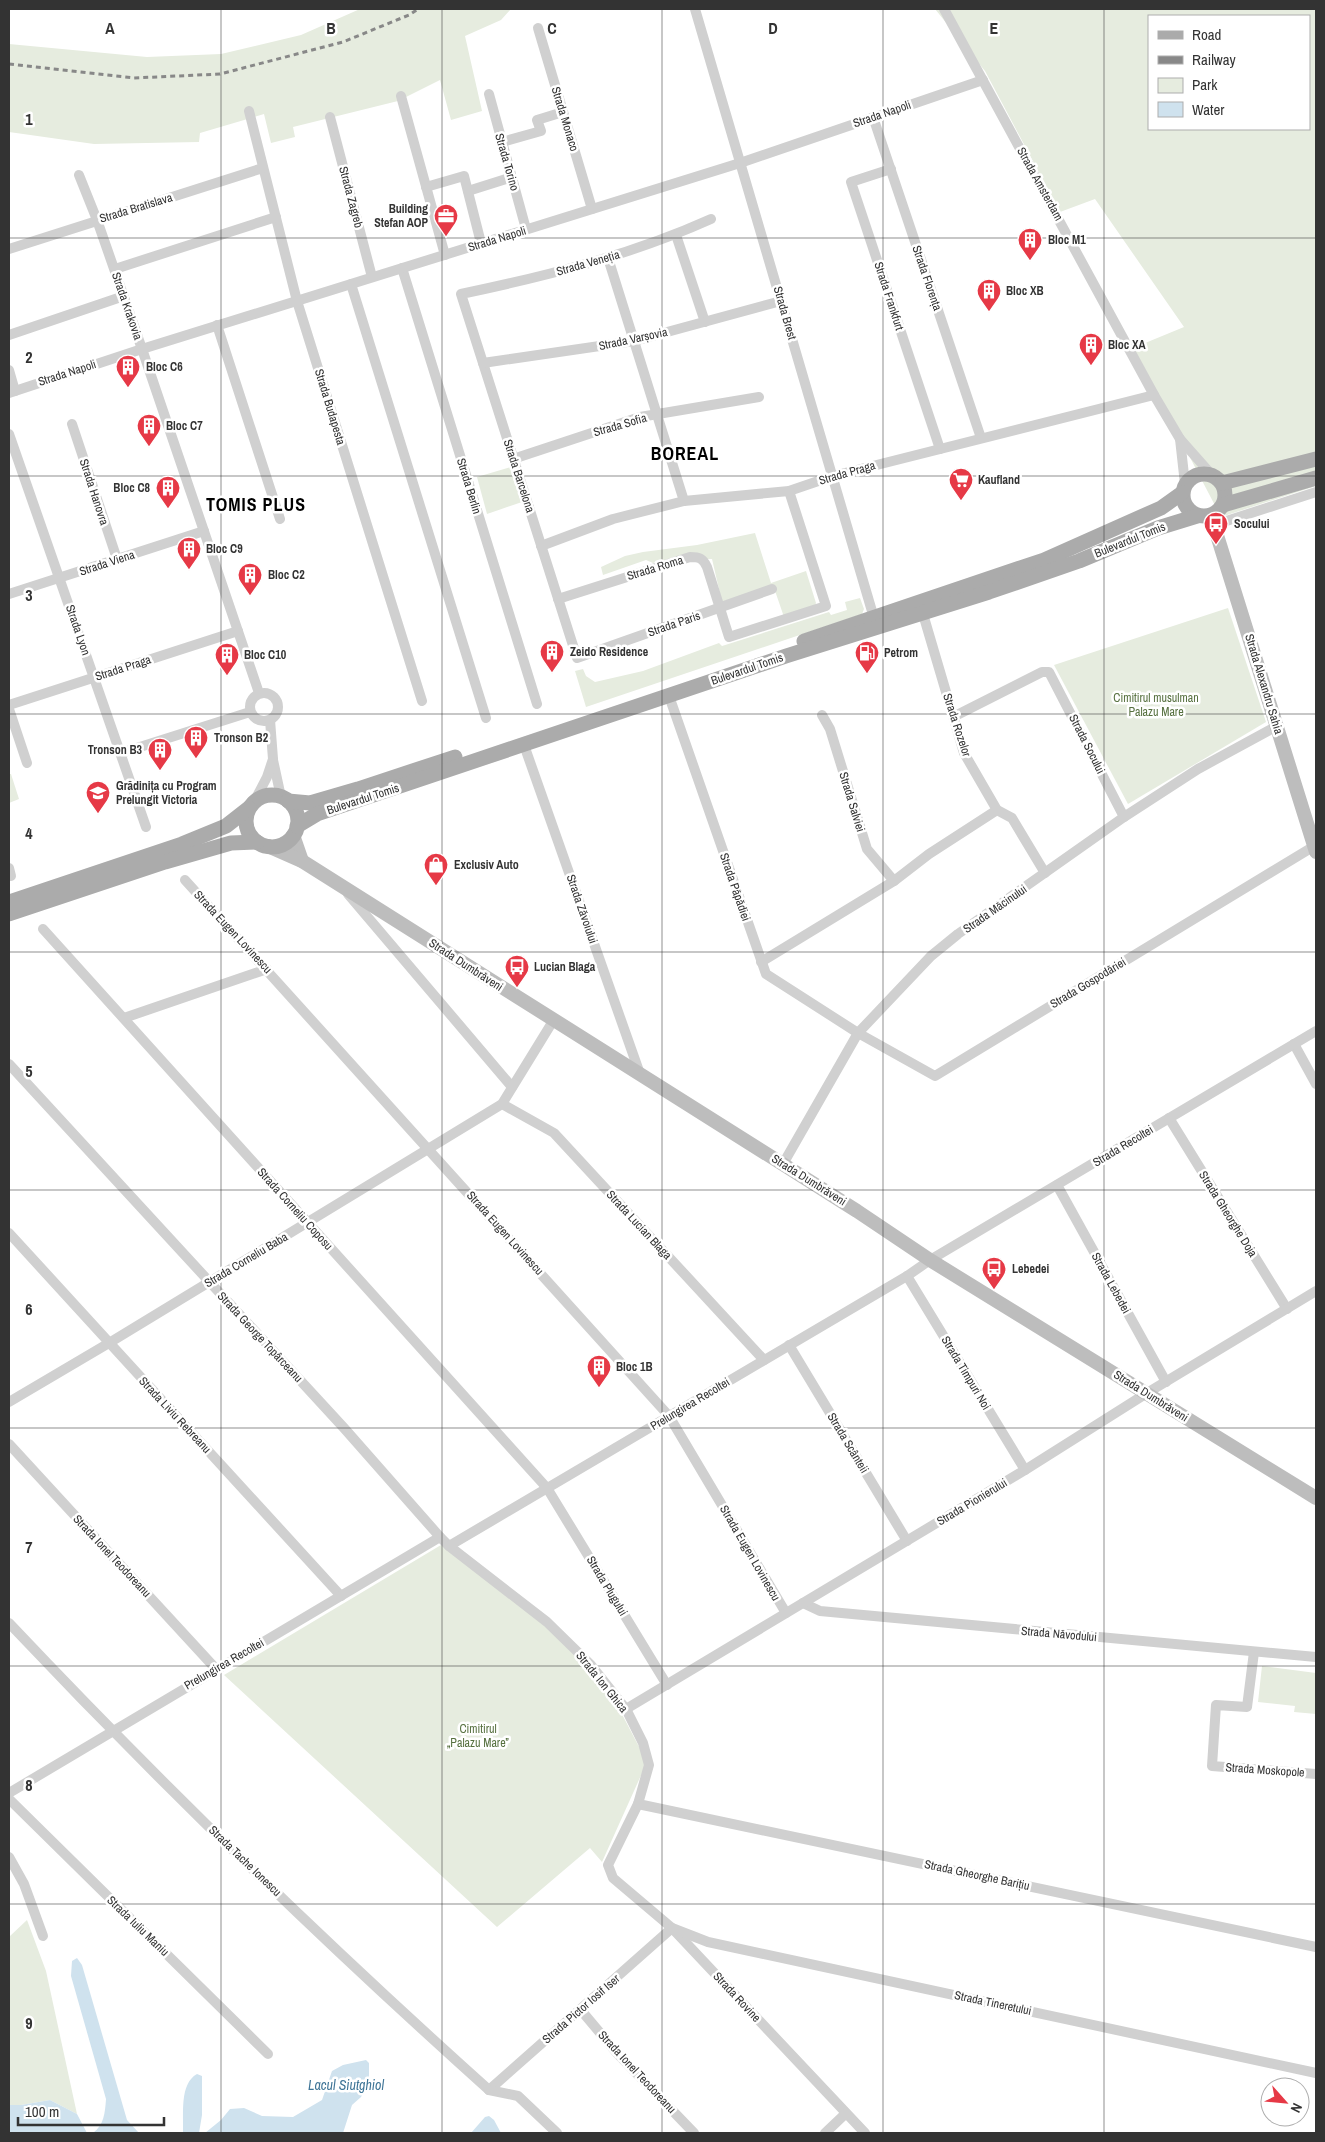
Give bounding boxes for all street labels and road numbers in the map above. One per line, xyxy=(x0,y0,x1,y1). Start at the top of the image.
street label: Strada Monaco xyxy=(548,85,582,153)
street label: Strada Napoli xyxy=(851,97,913,131)
street label: Strada Torino xyxy=(491,131,523,193)
street label: Strada Amsterdam xyxy=(1013,144,1067,224)
street label: Strada Zagreb xyxy=(335,165,367,229)
street label: Strada Bratislava xyxy=(98,189,175,227)
street label: Strada Napoli xyxy=(466,223,528,255)
street label: Strada Florența xyxy=(908,243,946,313)
street label: Strada Veneția xyxy=(554,246,622,280)
street label: Strada Frankfurt xyxy=(870,260,908,333)
street label: Strada Krakovia xyxy=(108,270,146,342)
street label: Strada Brest xyxy=(770,285,800,342)
street label: Strada Varșovia xyxy=(597,324,669,354)
street label: Strada Napoli xyxy=(36,356,98,390)
street label: Strada Budapesta xyxy=(311,367,349,448)
street label: Strada Sofia xyxy=(591,410,649,440)
street label: Strada Barcelona xyxy=(500,437,539,515)
street label: Strada Berlin xyxy=(453,456,485,516)
street label: Strada Hanovra xyxy=(76,457,112,528)
street label: Strada Praga xyxy=(817,457,878,489)
street label: Bulevardul Tomis xyxy=(1092,518,1168,562)
street label: Strada Viena xyxy=(77,546,137,579)
street label: Strada Roma xyxy=(625,552,686,584)
street label: Strada Lyon xyxy=(62,602,94,658)
street label: Strada Paris xyxy=(646,608,703,640)
street label: Strada Alexandru Sahia xyxy=(1241,632,1287,737)
street label: Bulevardul Tomis xyxy=(709,649,785,689)
street label: Strada Praga xyxy=(93,651,154,685)
street label: Strada Rozelor xyxy=(939,691,975,759)
street label: Strada Socului xyxy=(1065,712,1109,776)
street label: Strada Salviei xyxy=(835,770,869,834)
street label: Bulevardul Tomis xyxy=(325,780,401,818)
street label: Strada Păpădiei xyxy=(716,851,754,923)
street label: Strada Zăvoiului xyxy=(563,872,601,946)
street label: Strada Măcinului xyxy=(960,881,1030,937)
street label: Strada Eugen Lovinescu xyxy=(190,887,276,977)
street label: Strada Dumbrăveni xyxy=(426,935,506,995)
street label: Strada Gospodăriei xyxy=(1047,954,1129,1012)
street label: Strada Recoltei xyxy=(1090,1122,1156,1170)
street label: Strada Dumbrăveni xyxy=(769,1151,849,1209)
street label: Strada Corneliu Coposu xyxy=(254,1164,336,1254)
street label: Strada Gheorghe Doja xyxy=(1195,1168,1261,1260)
street label: Strada Lucian Blaga xyxy=(603,1187,676,1263)
street label: Strada Eugen Lovinescu xyxy=(463,1188,547,1278)
street label: Strada Corneliu Baba xyxy=(201,1229,291,1291)
street label: Strada Lebedei xyxy=(1088,1250,1134,1316)
street label: Strada George Topârceanu xyxy=(214,1288,306,1386)
street label: Strada Timpuri Noi xyxy=(938,1333,994,1413)
street label: Strada Dumbrăveni xyxy=(1111,1367,1191,1425)
street label: Strada Liviu Rebreanu xyxy=(135,1373,215,1457)
street label: Prelungirea Recoltei xyxy=(647,1374,733,1434)
street label: Strada Scânteii xyxy=(824,1410,872,1476)
street label: Strada Pionierului xyxy=(934,1475,1010,1529)
street label: Strada Eugen Lovinescu xyxy=(716,1502,784,1604)
street label: Strada Ionel Teodoreanu xyxy=(69,1511,155,1601)
street label: Strada Plugului xyxy=(583,1553,631,1619)
street label: Strada Năvodului xyxy=(1020,1623,1098,1645)
street label: Prelungirea Recoltei xyxy=(181,1635,267,1693)
street label: Strada Ion Ghica xyxy=(572,1648,632,1716)
street label: Strada Moskopole xyxy=(1225,1759,1305,1781)
street label: Strada Tache Ionescu xyxy=(205,1822,285,1900)
street label: Strada Gheorghe Barițiu xyxy=(923,1856,1031,1894)
street label: Strada Iuliu Maniu xyxy=(104,1892,172,1960)
street label: Strada Rovine xyxy=(710,1969,764,2025)
street label: Strada Pictor Iosif Iser xyxy=(539,1970,624,2047)
street label: Strada Tineretului xyxy=(953,1987,1033,2019)
street label: Strada Ionel Teodoreanu xyxy=(594,2027,680,2117)

